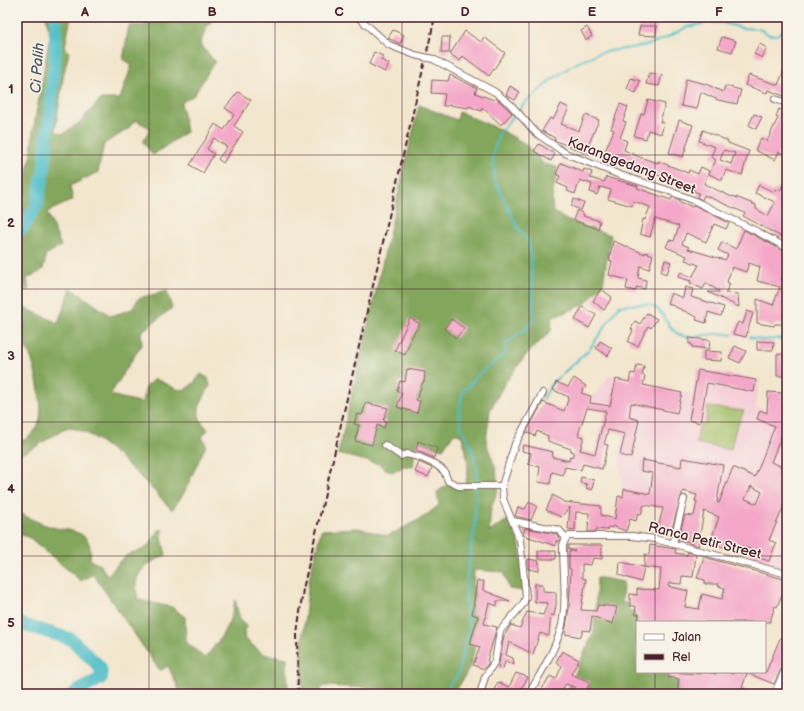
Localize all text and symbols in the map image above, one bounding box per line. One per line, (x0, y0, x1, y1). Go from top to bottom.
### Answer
text: A (80, 4, 89, 20)
text: B (207, 4, 217, 20)
text: C (334, 4, 344, 20)
text: D (460, 4, 470, 20)
text: E (588, 4, 597, 20)
text: F (715, 4, 723, 20)
water label: Ci Palih (26, 42, 49, 94)
text: 1 (8, 81, 14, 97)
street label: Karanggedang Street (565, 133, 699, 198)
text: 2 (7, 215, 15, 231)
text: 3 (7, 348, 15, 364)
text: 4 (7, 481, 15, 497)
street label: Ranca Petir Street (647, 518, 764, 563)
text: 5 (7, 615, 15, 631)
legend (636, 621, 766, 673)
text: Jalan (672, 630, 701, 645)
text: Rel (672, 650, 690, 665)

